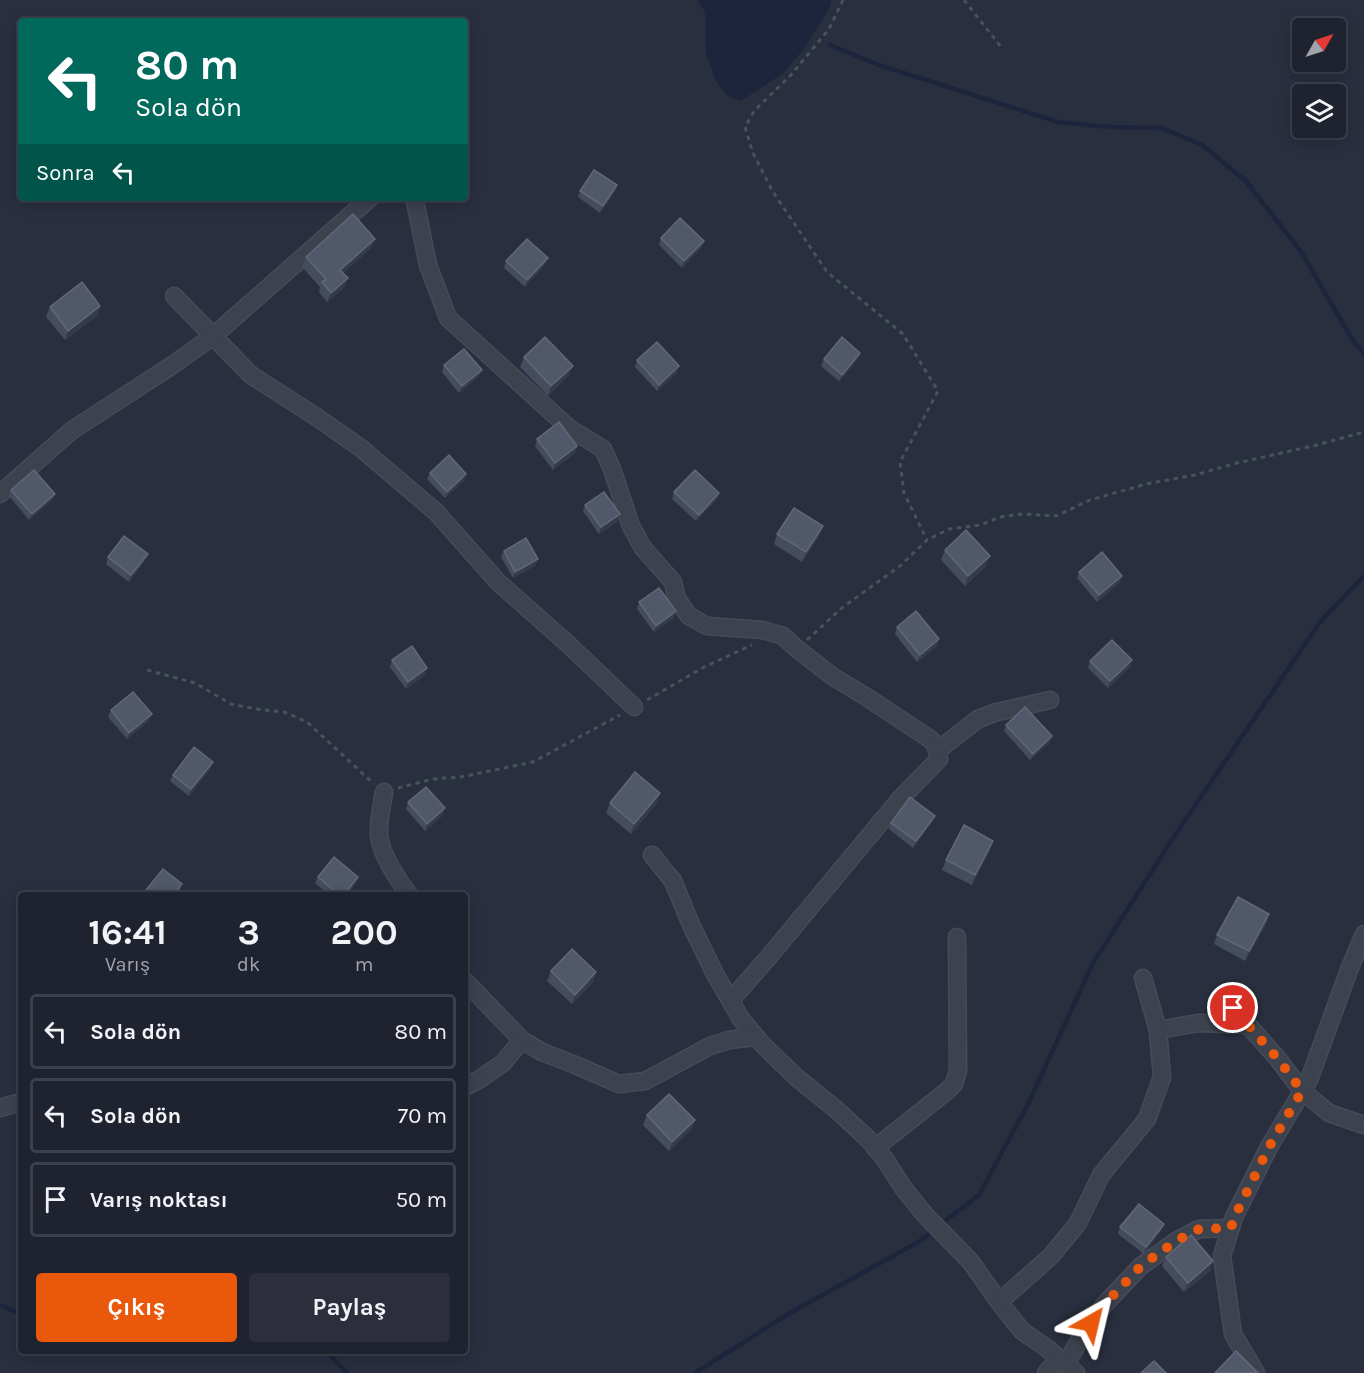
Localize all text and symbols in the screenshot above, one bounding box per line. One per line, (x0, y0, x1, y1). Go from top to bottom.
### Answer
north arrow (1292, 18, 1346, 72)
map controls (1292, 18, 1346, 138)
text: 80 m (135, 40, 239, 90)
icon: left (36, 42, 114, 120)
button: layers (1292, 84, 1346, 138)
text: Sola dön (135, 91, 242, 123)
icon: left (107, 156, 140, 189)
text: Sonra (36, 160, 95, 186)
text: 16:41 (88, 911, 167, 953)
text: 3 (237, 911, 260, 953)
text: 200 (330, 911, 398, 953)
text: Varış (105, 953, 150, 976)
text: dk (237, 953, 260, 976)
text: m (355, 953, 373, 976)
pin (1207, 982, 1258, 1033)
icon: arrive (1216, 991, 1249, 1024)
icon: left (39, 1015, 72, 1048)
text: Sola dön (90, 1019, 181, 1045)
text: 80 m (395, 1019, 447, 1045)
icon: left (39, 1099, 72, 1132)
text: Sola dön (90, 1103, 181, 1129)
text: 70 m (398, 1103, 447, 1129)
icon: arrive (39, 1183, 72, 1216)
text: Varış noktası (90, 1187, 228, 1213)
text: 50 m (396, 1187, 447, 1213)
button: Çıkış (36, 1273, 237, 1342)
button: Paylaş (249, 1273, 450, 1342)
position arrow (1059, 1291, 1123, 1355)

